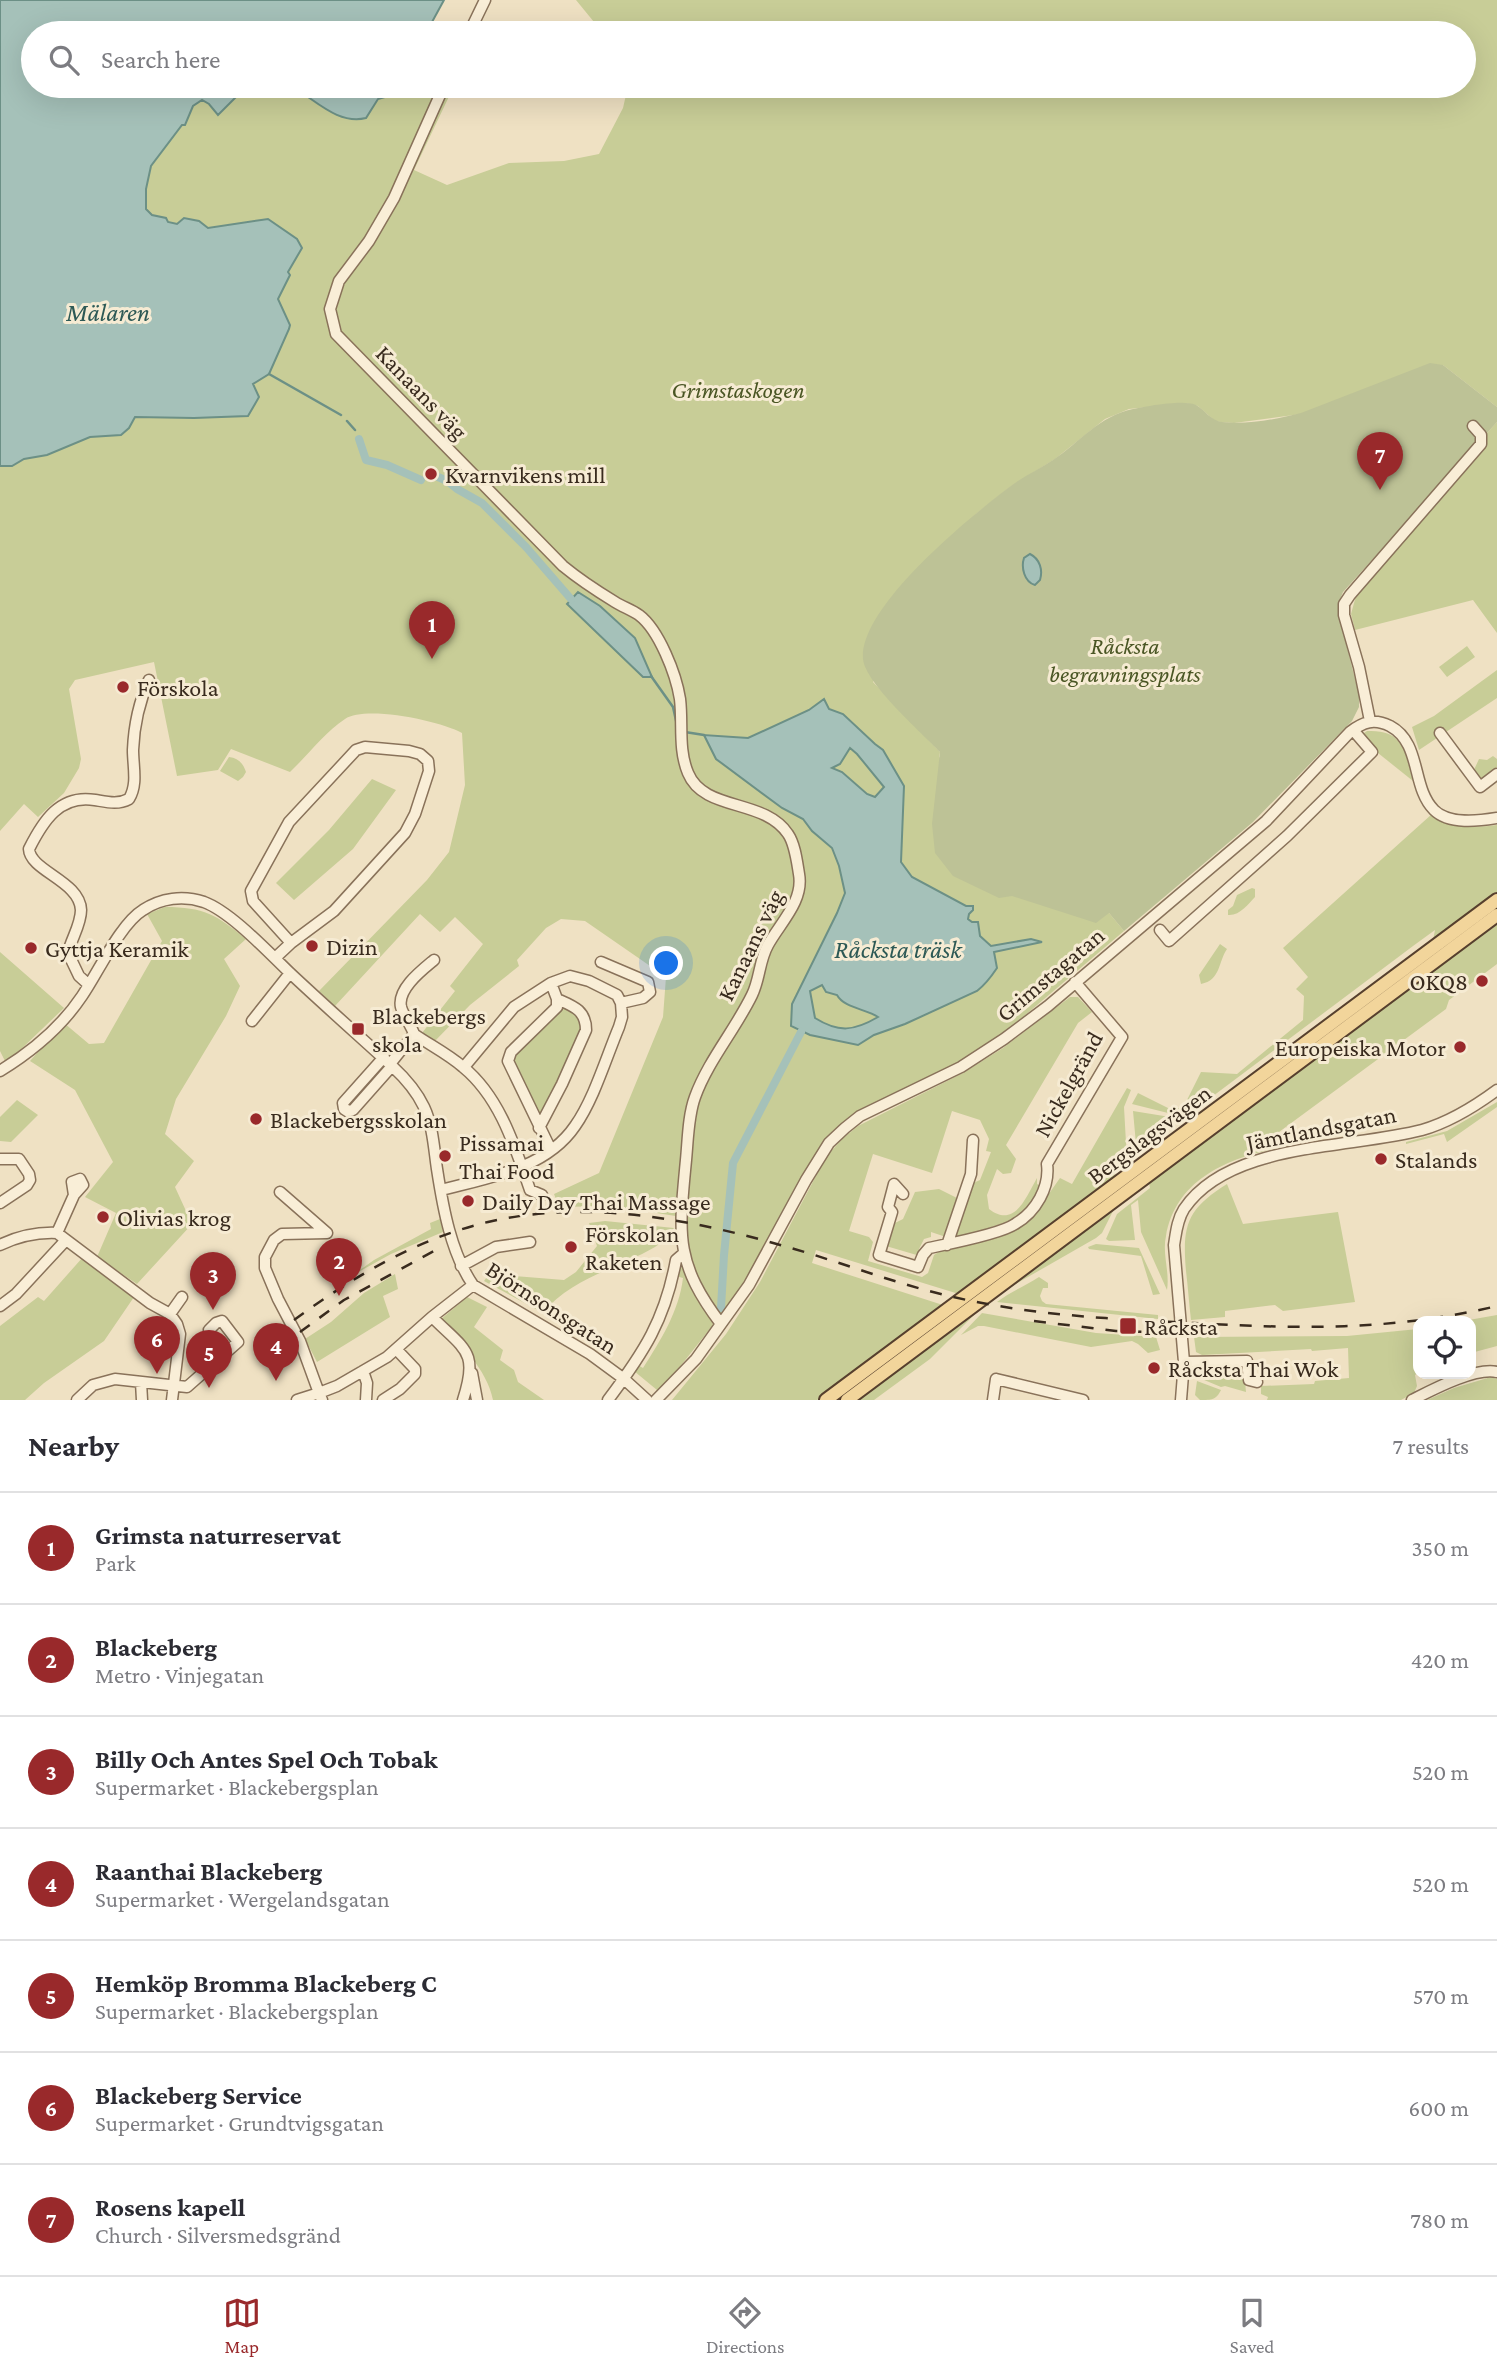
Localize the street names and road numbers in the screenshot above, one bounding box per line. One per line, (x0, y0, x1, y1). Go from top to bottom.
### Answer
street label: Kanaans väg (371, 339, 474, 445)
street label: Kanaans väg (712, 885, 789, 1005)
street label: Grimstagatan (991, 921, 1109, 1027)
street label: Nickelgränd (1028, 1026, 1108, 1141)
street label: Bergslagsvägen (1082, 1079, 1216, 1189)
street label: Jämtlandsgatan (1242, 1100, 1398, 1156)
street label: Björnsonsgatan (482, 1255, 623, 1359)

